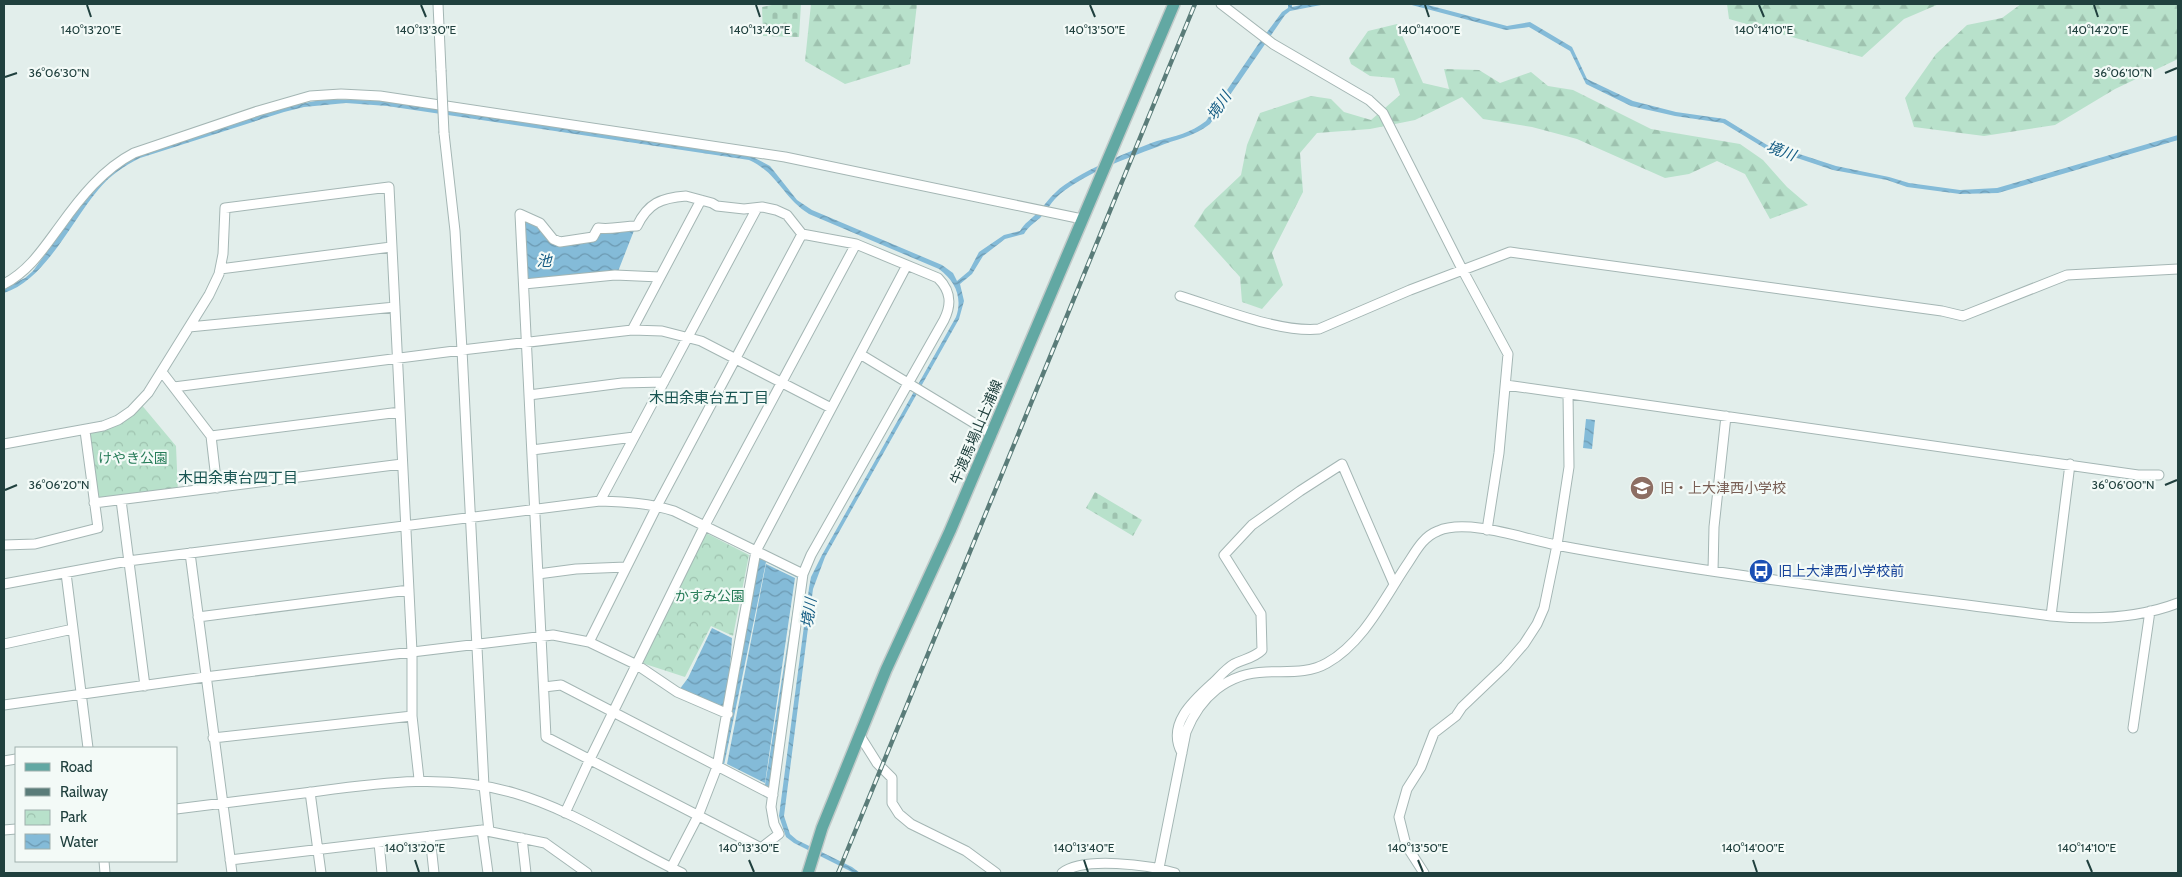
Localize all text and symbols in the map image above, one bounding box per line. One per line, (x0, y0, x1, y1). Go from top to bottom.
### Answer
text: 140°13'20"E (61, 22, 122, 37)
text: 140°13'30"E (396, 22, 457, 37)
text: 140°13'40"E (730, 22, 791, 37)
text: 140°13'50"E (1065, 22, 1126, 37)
text: 140°14'00"E (1398, 22, 1461, 37)
text: 140°14'10"E (1735, 22, 1793, 37)
text: 140°14'20"E (2068, 22, 2129, 37)
text: 36°06'30"N (28, 65, 90, 80)
text: 36°06'10"N (2094, 65, 2152, 80)
water label: 境川 (1203, 87, 1236, 123)
water label: 境川 (1764, 137, 1800, 165)
water label: 池 (536, 252, 553, 270)
street label: 牛渡馬場山土浦線 (946, 377, 1006, 487)
district label: 木田余東台五丁目 (649, 389, 769, 407)
park label: けやき公園 (98, 449, 168, 467)
district label: 木田余東台四丁目 (178, 469, 298, 487)
school or university icon: 旧・上大津西小学校 (1629, 475, 1655, 501)
text: 36°06'20"N (29, 477, 89, 492)
text: 36°06'00"N (2092, 477, 2155, 492)
place label: 旧・上大津西小学校 (1660, 479, 1786, 497)
bus stop icon: 旧上大津西小学校前 (1748, 558, 1774, 584)
place label: 旧上大津西小学校前 (1778, 562, 1904, 580)
park label: かすみ公園 (675, 587, 745, 605)
water label: 境川 (798, 595, 820, 629)
legend (15, 747, 178, 862)
text: Road (60, 758, 93, 776)
text: Railway (60, 783, 109, 801)
text: Park (60, 808, 87, 826)
text: Water (60, 833, 98, 851)
text: 140°13'20"E (385, 840, 446, 855)
text: 140°13'30"E (719, 840, 780, 855)
text: 140°13'40"E (1054, 840, 1115, 855)
text: 140°13'50"E (1388, 840, 1449, 855)
text: 140°14'00"E (1722, 840, 1785, 855)
text: 140°14'10"E (2058, 840, 2116, 855)

